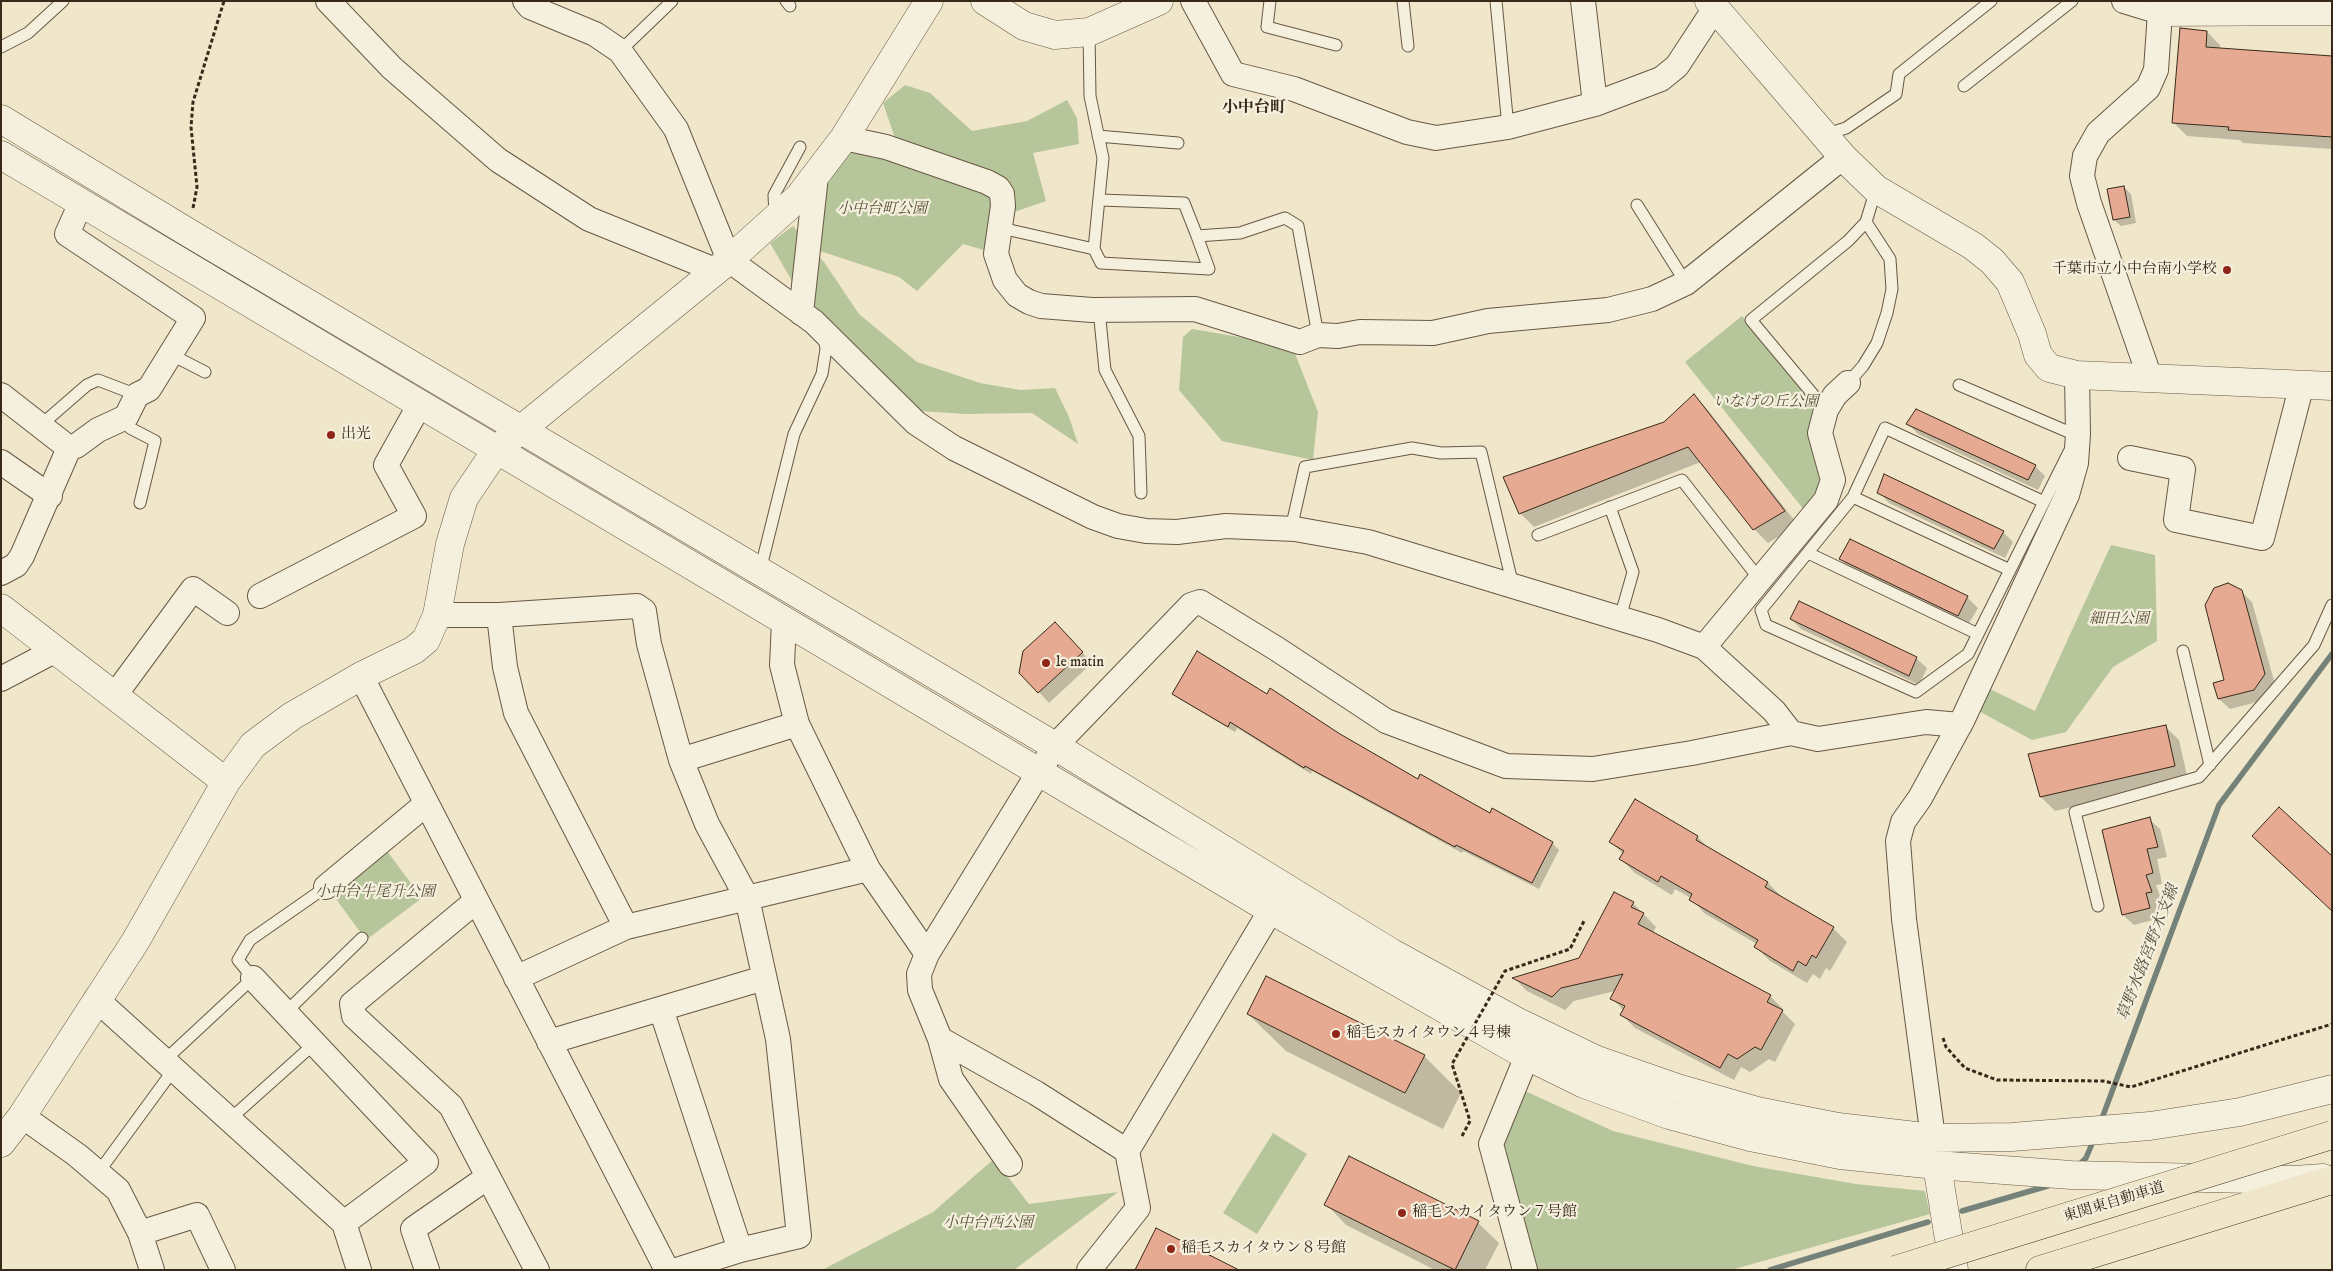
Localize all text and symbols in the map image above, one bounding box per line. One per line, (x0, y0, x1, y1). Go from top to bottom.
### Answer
district label: 小中台町 (1222, 99, 1286, 119)
park label: 小中台町公園 (837, 201, 927, 219)
place label: 千葉市立小中台南小学校 (2052, 261, 2217, 279)
marker: 千葉市立小中台南小学校 (2221, 264, 2233, 276)
park label: いなげの丘公園 (1714, 394, 1818, 412)
place label: 出光 (341, 426, 371, 444)
marker: 出光 (325, 429, 337, 441)
park label: 細田公園 (2089, 611, 2149, 629)
place label: le matin (1056, 654, 1104, 672)
marker: le matin (1040, 657, 1052, 669)
water label: 草野水路宮野木支線 (2114, 882, 2184, 1024)
park label: 小中台牛尾升公園 (315, 884, 435, 902)
place label: 稲毛スカイタウン４号棟 (1346, 1025, 1511, 1043)
marker: 稲毛スカイタウン４号棟 (1330, 1028, 1342, 1040)
street label: 東関東自動車道 (2061, 1179, 2167, 1227)
place label: 稲毛スカイタウン７号館 (1412, 1204, 1577, 1222)
marker: 稲毛スカイタウン７号館 (1396, 1207, 1408, 1219)
park label: 小中台西公園 (943, 1215, 1033, 1233)
place label: 稲毛スカイタウン８号館 (1181, 1240, 1346, 1258)
marker: 稲毛スカイタウン８号館 (1165, 1243, 1177, 1255)

